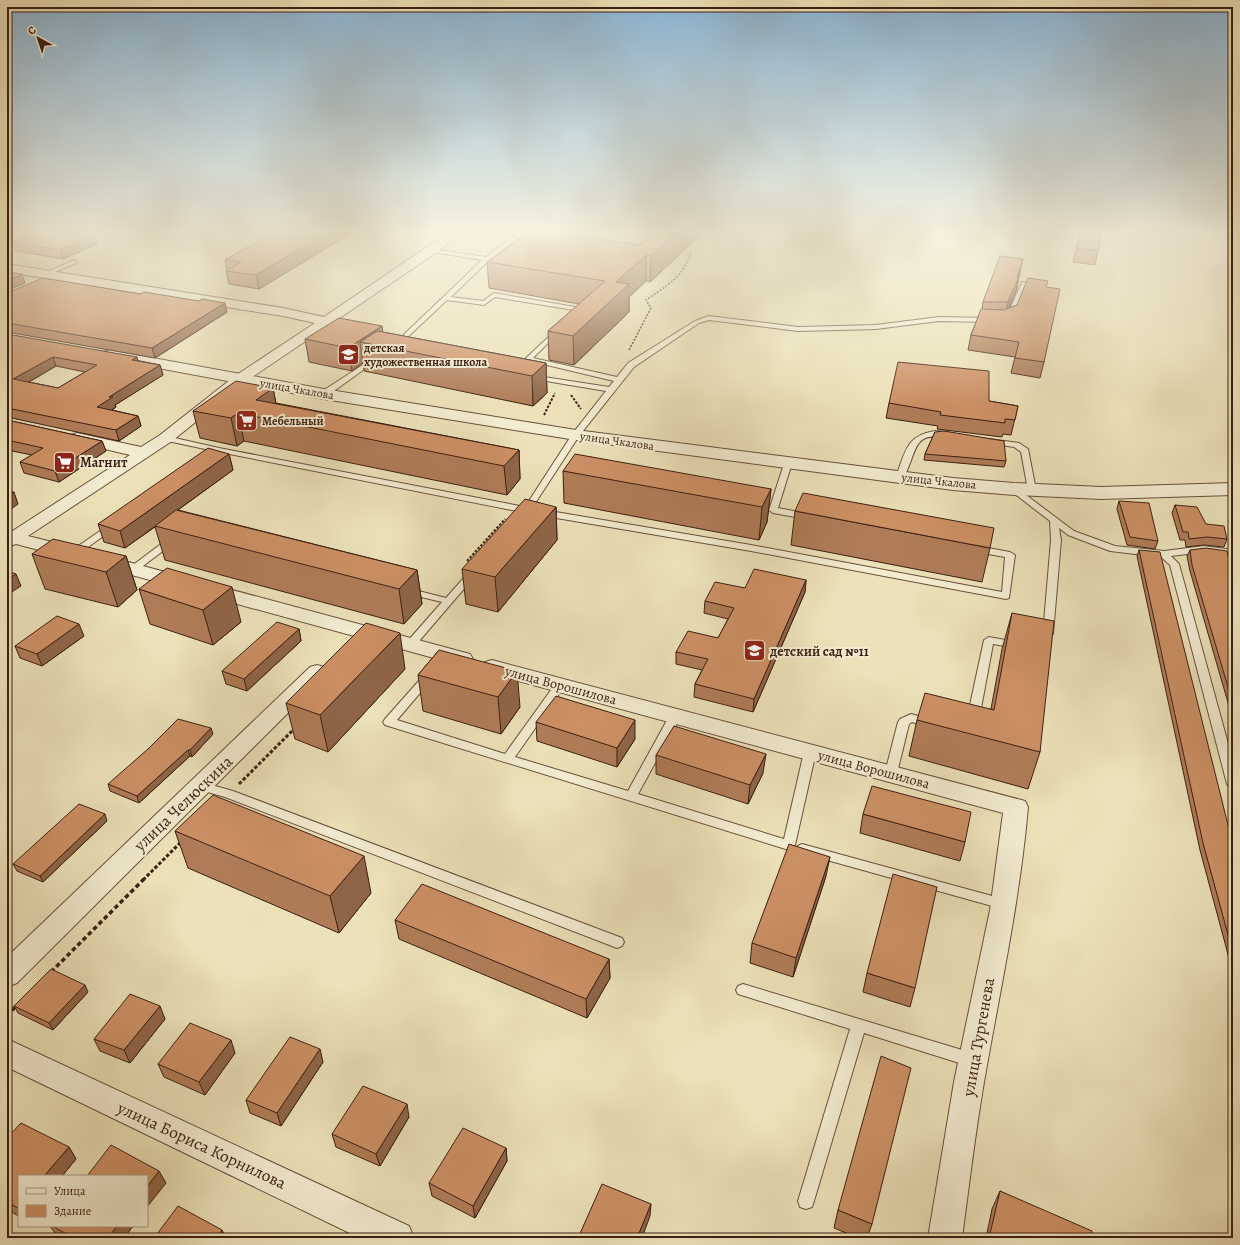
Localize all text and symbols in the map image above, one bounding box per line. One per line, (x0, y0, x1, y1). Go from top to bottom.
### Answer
north arrow (18, 18, 58, 58)
text: С (24, 23, 39, 39)
place label: детская художественная школа (363, 340, 487, 370)
school or university icon: детская художественная школа (335, 342, 361, 368)
street label: улица Чкалова (258, 374, 336, 403)
supermarket icon: Мебельный (234, 408, 260, 434)
place label: Мебельный (262, 413, 324, 429)
street label: улица Чкалова (578, 428, 656, 454)
supermarket icon: Магнит (52, 449, 78, 475)
place label: Магнит (80, 453, 128, 472)
street label: улица Чкалова (900, 469, 978, 493)
school or university icon: детский сад №11 (741, 638, 767, 664)
place label: детский сад №11 (769, 642, 869, 661)
street label: улица Ворошилова (502, 661, 619, 710)
street label: улица Ворошилова (815, 745, 932, 794)
street label: улица Челюскина (128, 750, 238, 857)
street label: улица Тургенева (957, 976, 1000, 1099)
street label: улица Бориса Корнилова (113, 1096, 290, 1195)
legend (18, 1175, 148, 1227)
text: Улица (54, 1183, 86, 1199)
text: Здание (54, 1203, 91, 1219)

